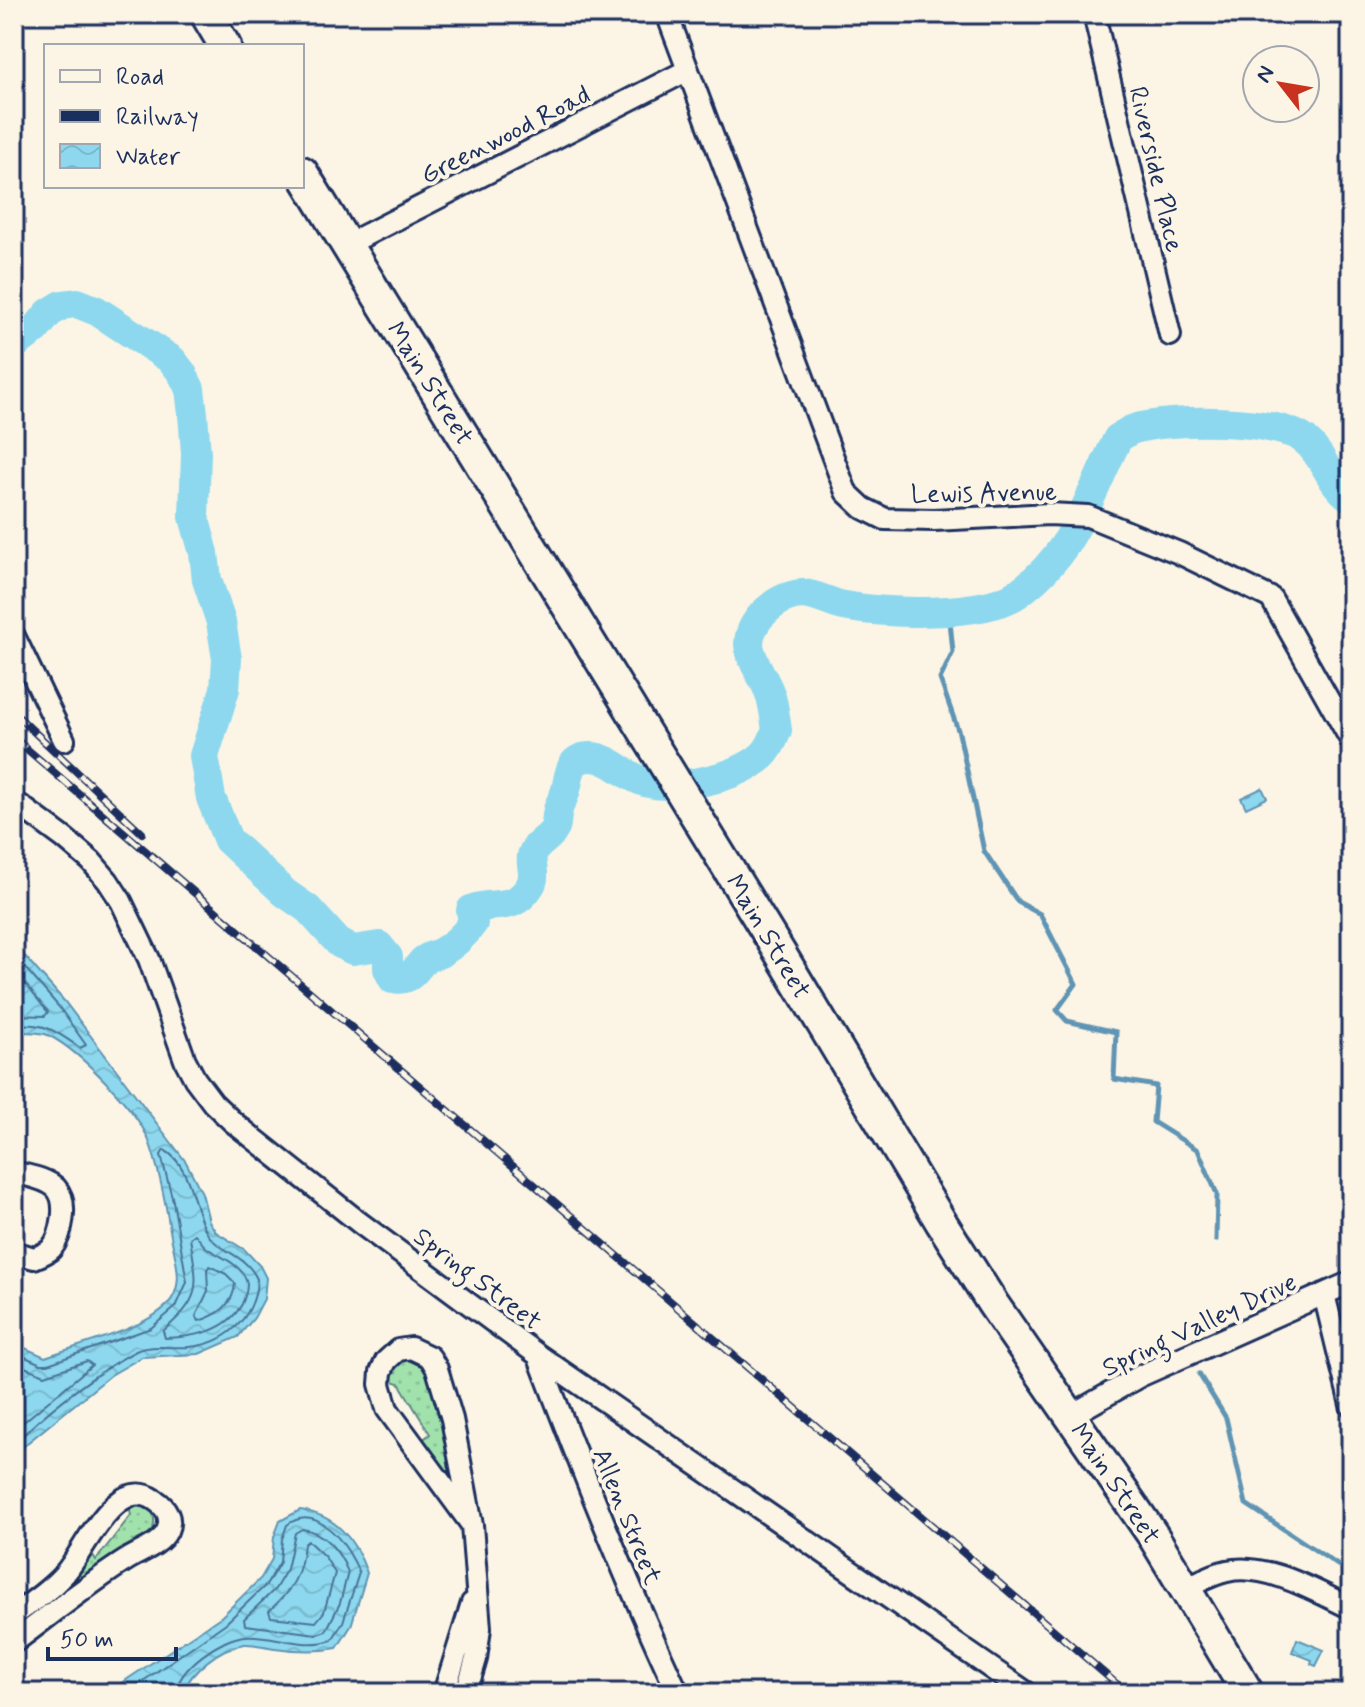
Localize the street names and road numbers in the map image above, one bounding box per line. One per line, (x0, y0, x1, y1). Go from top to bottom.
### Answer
street label: Greenwood Road (415, 78, 596, 193)
street label: Riverside Place (1119, 83, 1191, 256)
street label: Main Street (378, 316, 481, 452)
street label: Lewis Avenue (911, 476, 1057, 512)
street label: Main Street (717, 868, 818, 1006)
street label: Spring Street (404, 1220, 548, 1341)
street label: Spring Valley Drive (1097, 1266, 1304, 1388)
street label: Main Street (1061, 1417, 1167, 1552)
street label: Allen Street (583, 1444, 669, 1590)

